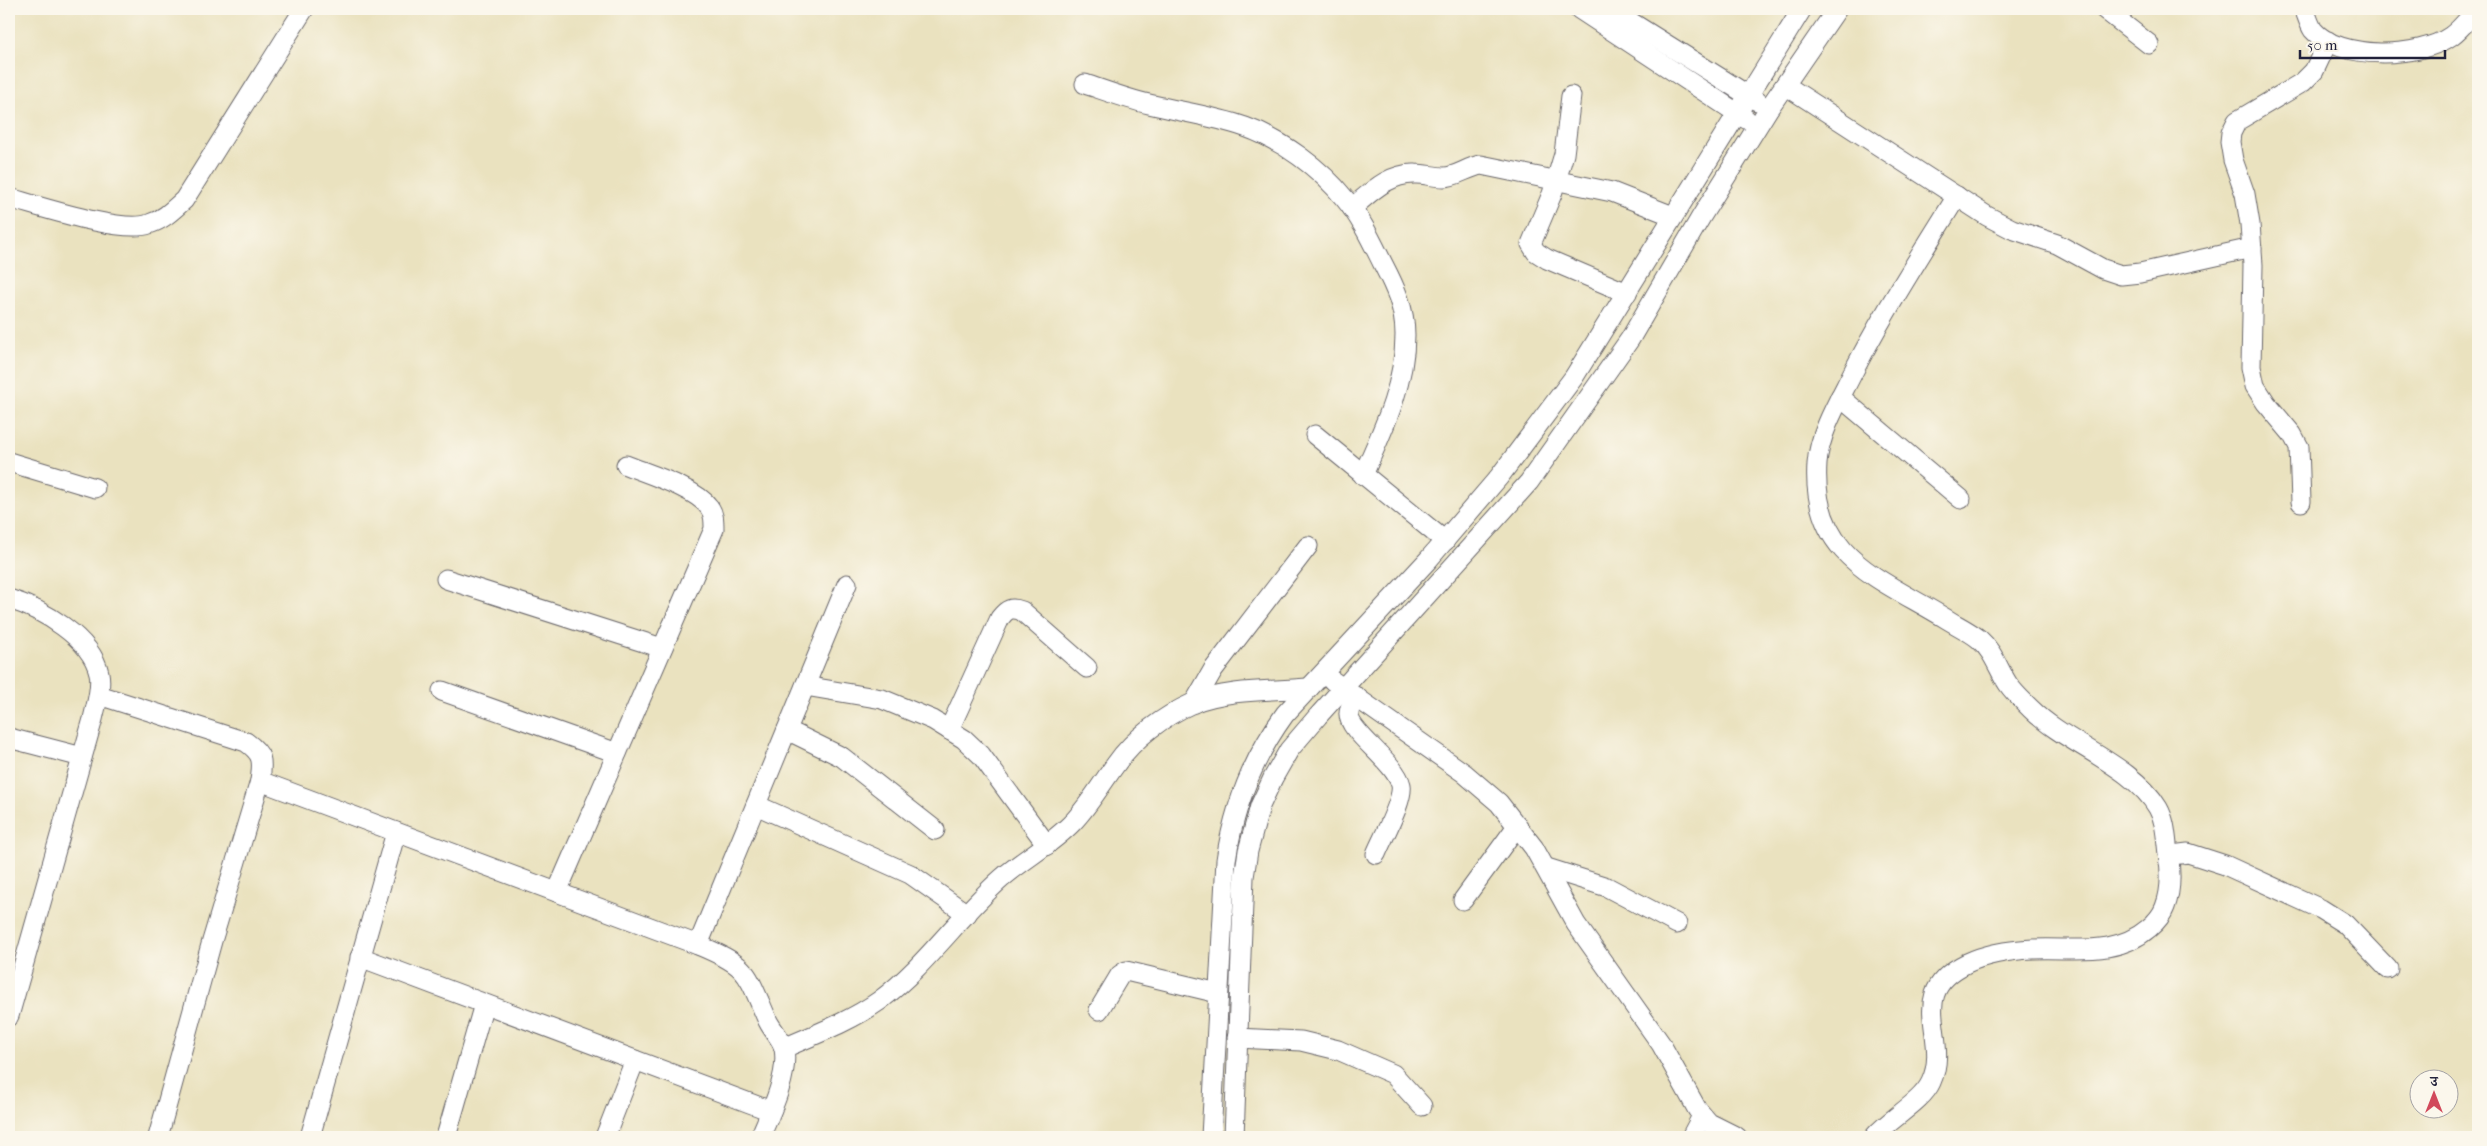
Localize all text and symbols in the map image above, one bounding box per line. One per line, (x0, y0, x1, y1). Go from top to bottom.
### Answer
scale bar (2300, 28, 2444, 60)
text: 50 m (2307, 36, 2338, 54)
north arrow (2410, 1068, 2460, 1118)
text: उ (2429, 1073, 2438, 1090)

